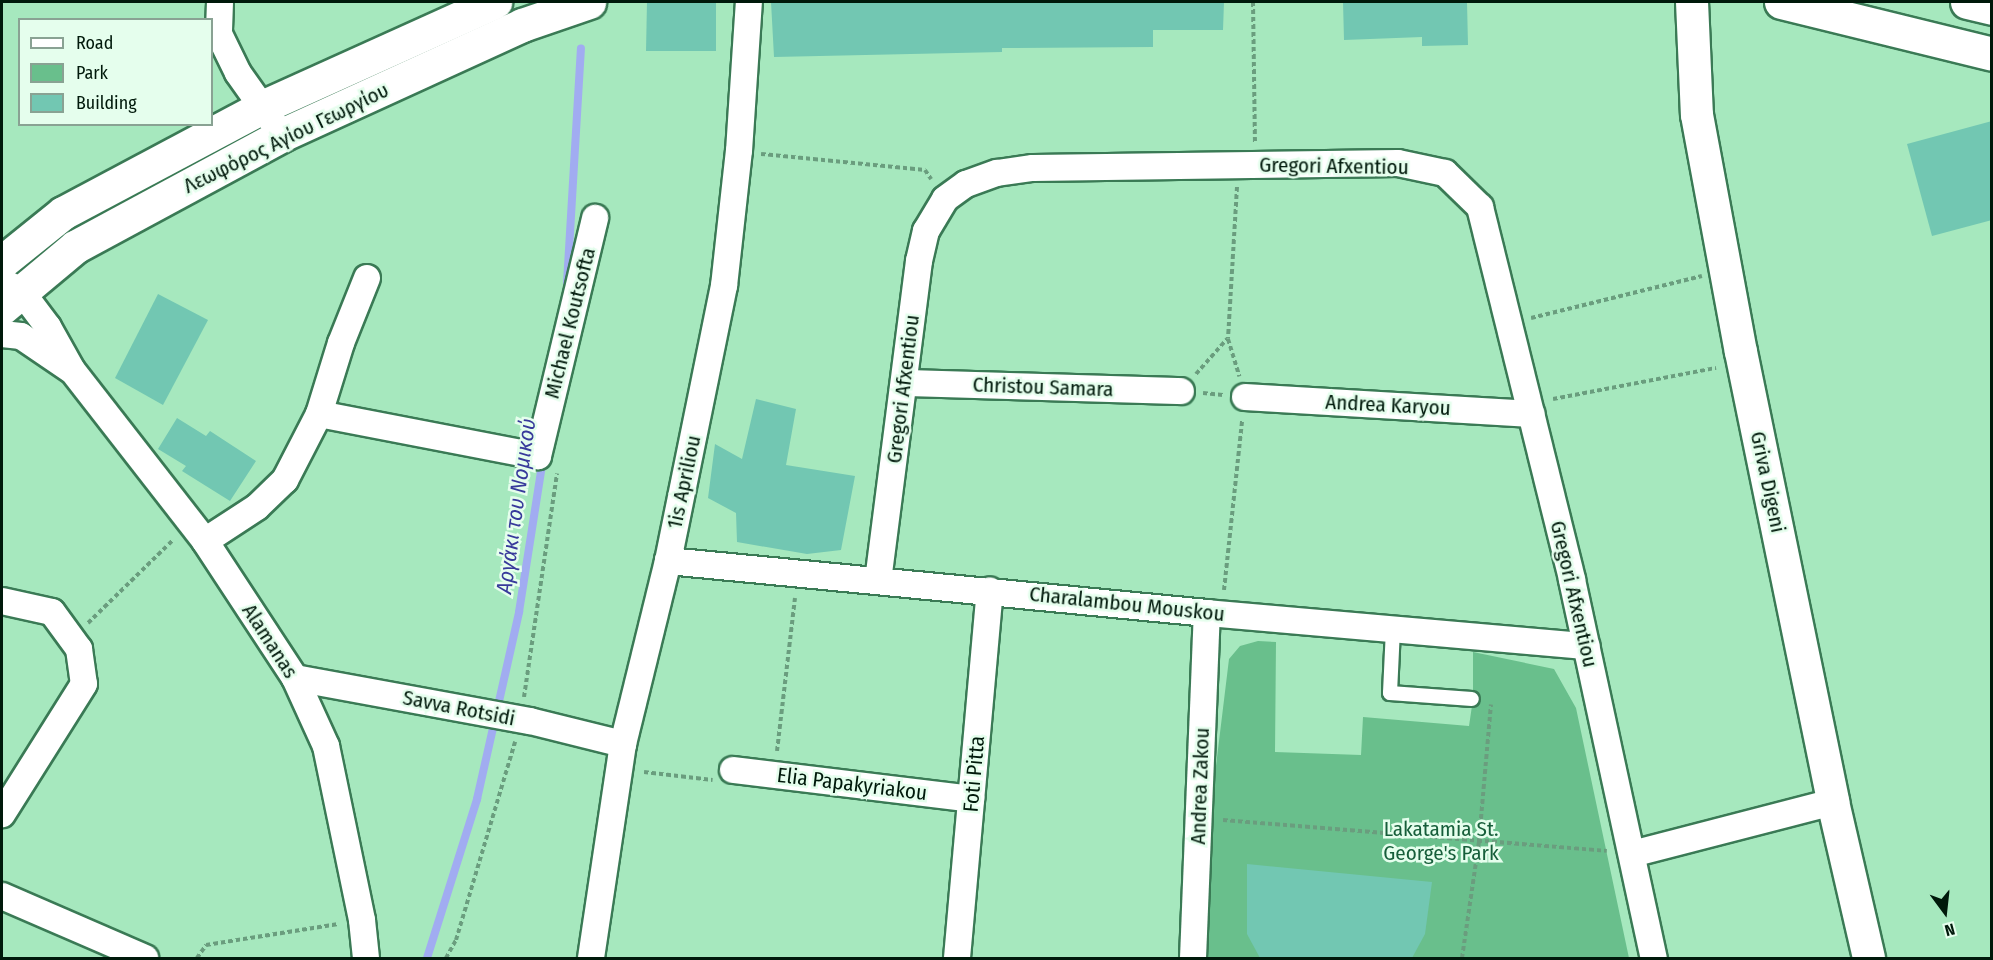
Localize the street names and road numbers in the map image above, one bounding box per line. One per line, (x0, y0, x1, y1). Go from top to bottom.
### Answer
street label: Λεωφόρος Αγίου Γεωργίου (179, 77, 393, 199)
street label: Gregori Afxentiou (1259, 152, 1409, 180)
street label: Michael Koutsofta (539, 245, 601, 401)
street label: Gregori Afxentiou (881, 313, 925, 465)
street label: Christou Samara (972, 372, 1114, 402)
street label: Andrea Karyou (1325, 389, 1451, 421)
street label: Griva Digeni (1745, 429, 1791, 535)
street label: 1is Apriliou (662, 433, 706, 531)
street label: Gregori Afxentiou (1545, 518, 1603, 670)
street label: Charalambou Mouskou (1028, 581, 1226, 627)
street label: Alamanas (237, 599, 303, 683)
street label: Savva Rotsidi (401, 685, 517, 731)
street label: Andrea Zakou (1185, 727, 1215, 845)
street label: Foti Pitta (958, 735, 990, 813)
street label: Elia Papakyriakou (776, 762, 928, 806)

